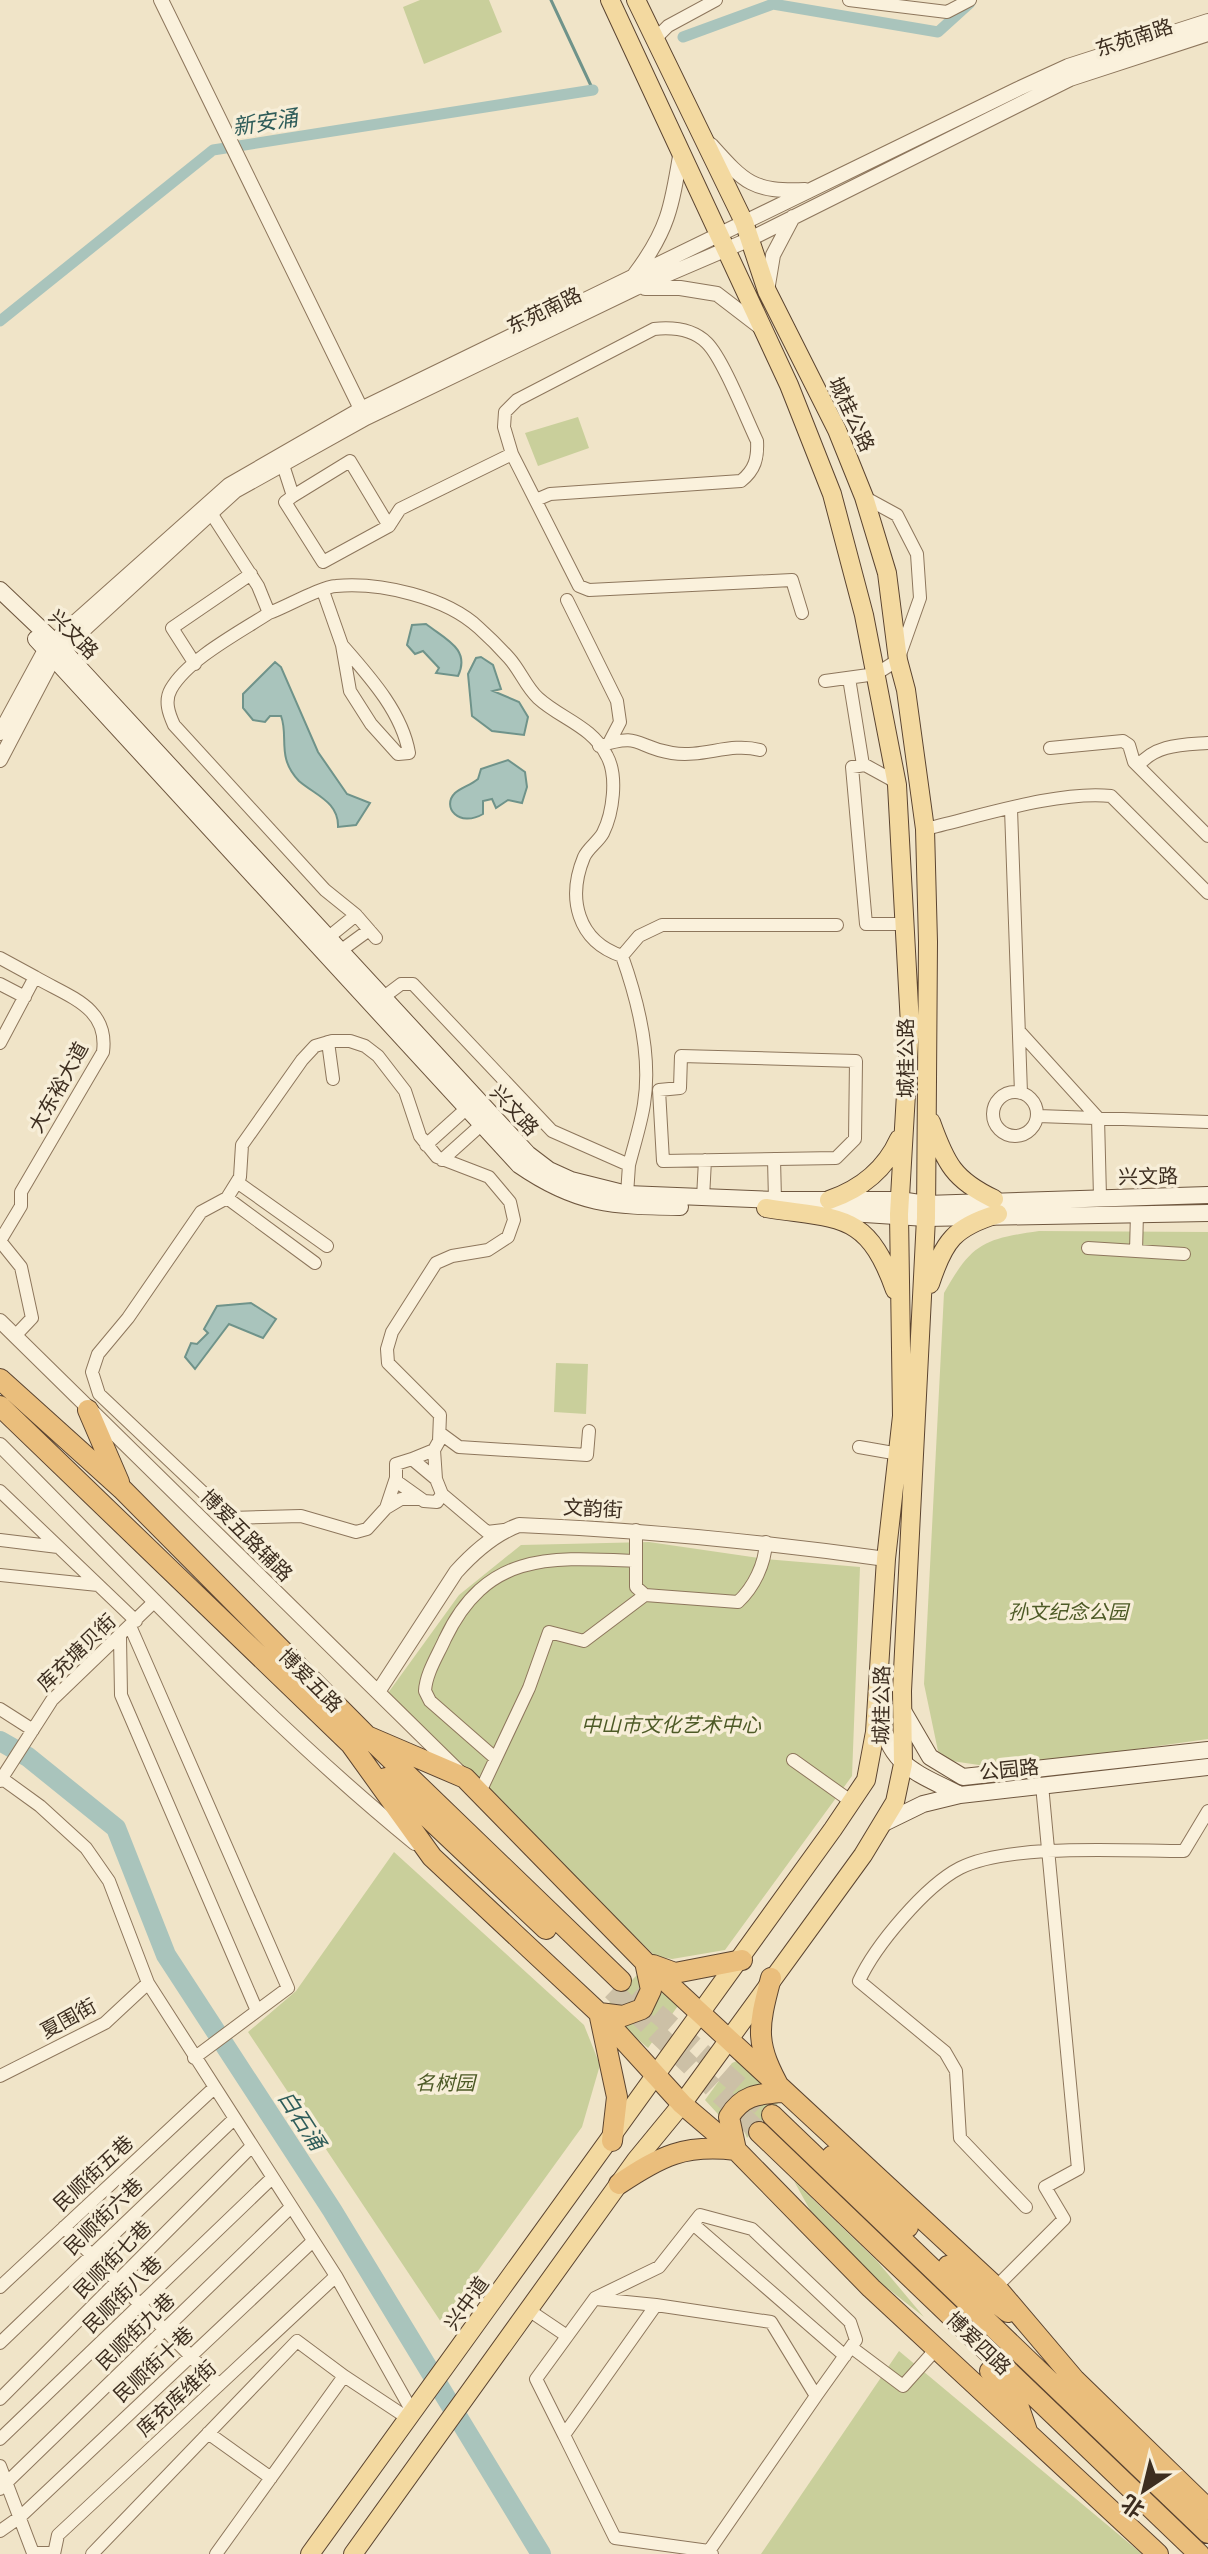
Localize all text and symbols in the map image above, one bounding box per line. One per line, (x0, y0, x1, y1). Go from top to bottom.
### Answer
street label: 东苑南路 (1092, 13, 1176, 61)
water label: 新安涌 (230, 103, 303, 141)
street label: 东苑南路 (503, 281, 585, 339)
street label: 城桂公路 (824, 372, 880, 456)
street label: 兴文路 (44, 604, 104, 664)
street label: 城桂公路 (893, 1018, 918, 1098)
street label: 大东裕大道 (23, 1037, 93, 1137)
street label: 兴文路 (485, 1080, 545, 1140)
street label: 兴文路 (1118, 1163, 1178, 1189)
street label: 博爱五路辅路 (196, 1484, 298, 1586)
street label: 文韵街 (562, 1494, 624, 1522)
park label: 孙文纪念公园 (1008, 1599, 1131, 1624)
street label: 库充塘贝街 (31, 1608, 121, 1696)
street label: 博爱五路 (274, 1643, 348, 1717)
street label: 城桂公路 (868, 1665, 894, 1745)
park label: 中山市文化艺术中心 (581, 1712, 762, 1737)
street label: 公园路 (978, 1753, 1040, 1785)
street label: 夏围街 (36, 1993, 100, 2043)
park label: 名树园 (415, 2070, 478, 2095)
water label: 白石涌 (272, 2085, 333, 2158)
street label: 民顺街五巷 (48, 2130, 138, 2216)
street label: 民顺街六巷 (58, 2172, 148, 2260)
street label: 民顺街七巷 (68, 2215, 156, 2303)
street label: 民顺街八巷 (77, 2250, 167, 2338)
street label: 兴中道 (438, 2271, 494, 2335)
street label: 民顺街九巷 (90, 2287, 180, 2375)
street label: 博爱四路 (942, 2306, 1016, 2380)
street label: 民顺街十巷 (108, 2321, 198, 2407)
street label: 库充库维街 (131, 2355, 221, 2441)
north arrow (1104, 2450, 1184, 2530)
text: 北 (1115, 2489, 1150, 2524)

